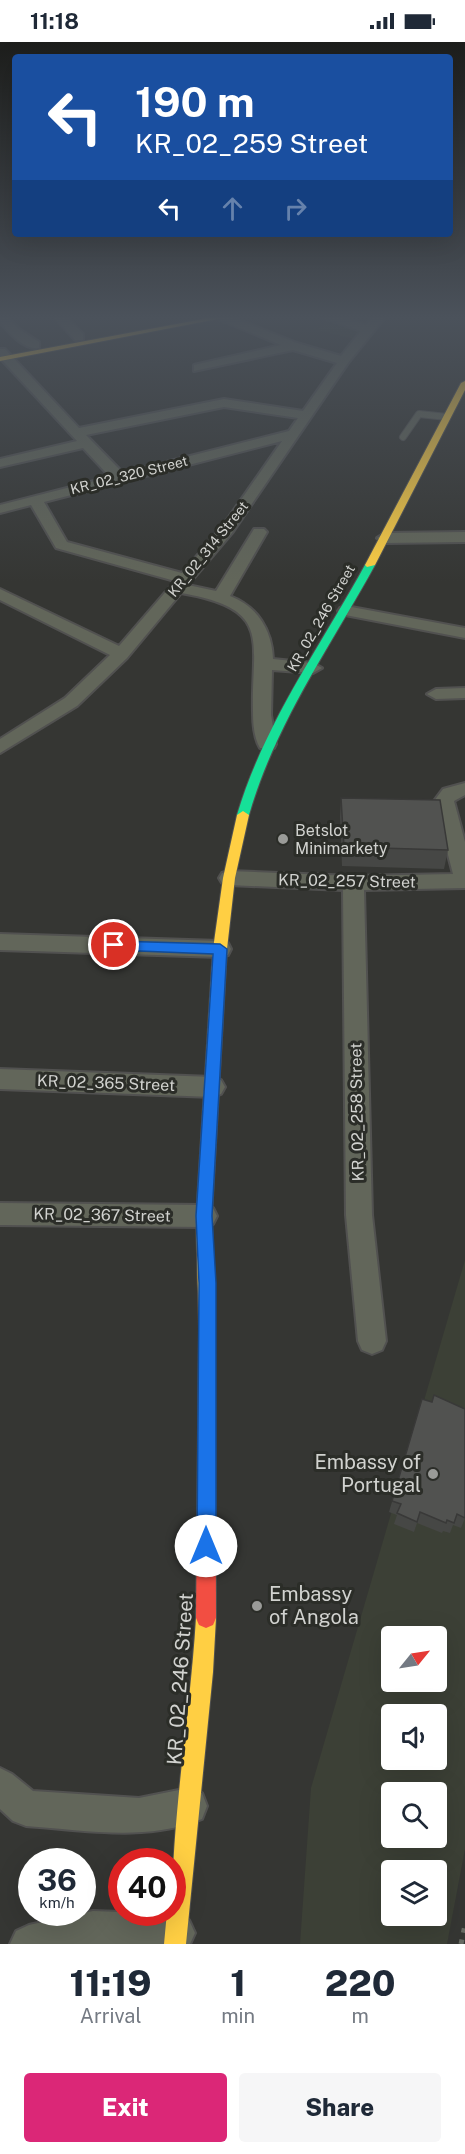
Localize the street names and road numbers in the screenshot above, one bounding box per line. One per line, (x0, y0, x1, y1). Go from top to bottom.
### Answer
street label: KR_02_320 Street (69, 453, 189, 497)
street label: KR_02_314 Street (165, 498, 251, 600)
street label: KR_02_246 Street (284, 562, 358, 674)
street label: KR_02_257 Street (278, 870, 416, 892)
street label: KR_02_258 Street (346, 1043, 368, 1181)
street label: KR_02_365 Street (37, 1071, 175, 1095)
street label: KR_02_367 Street (33, 1204, 171, 1226)
street label: KR_02_246 Street (162, 1592, 198, 1766)

